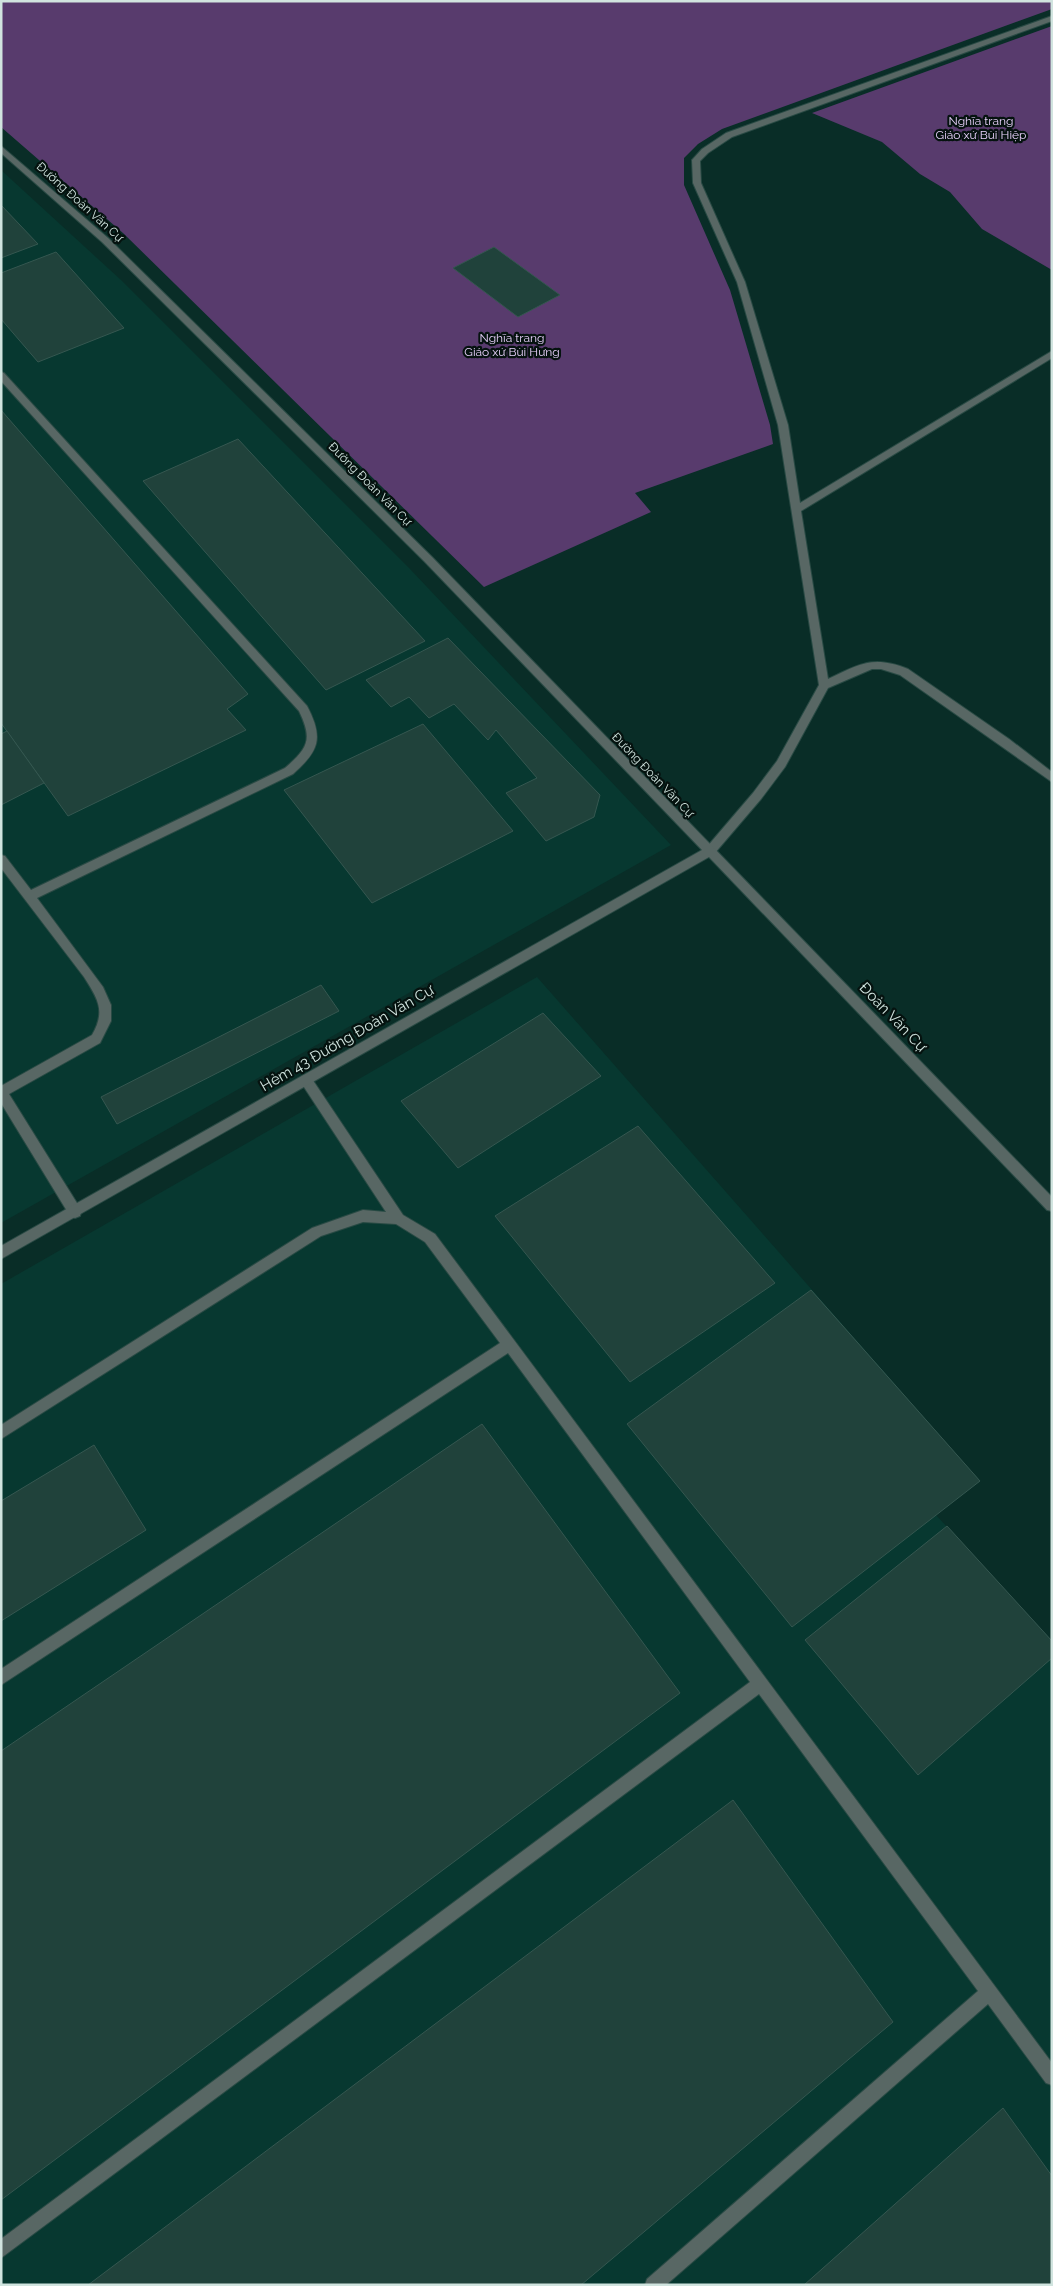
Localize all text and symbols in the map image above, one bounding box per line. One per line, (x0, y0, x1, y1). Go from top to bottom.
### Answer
park label: Nghĩa trang Giáo xứ Bùi Hiệp (936, 114, 1026, 142)
street label: Đường Đoàn Văn Cự (34, 159, 127, 245)
park label: Nghĩa trang Giáo xứ Bùi Hưng (464, 331, 560, 359)
street label: Đường Đoàn Văn Cự (326, 440, 415, 529)
street label: Đường Đoàn Văn Cự (609, 730, 697, 821)
street label: Đoàn Văn Cự (855, 979, 931, 1056)
street label: Hẻm 43 Đường Đoàn Văn Cự (257, 980, 438, 1095)

